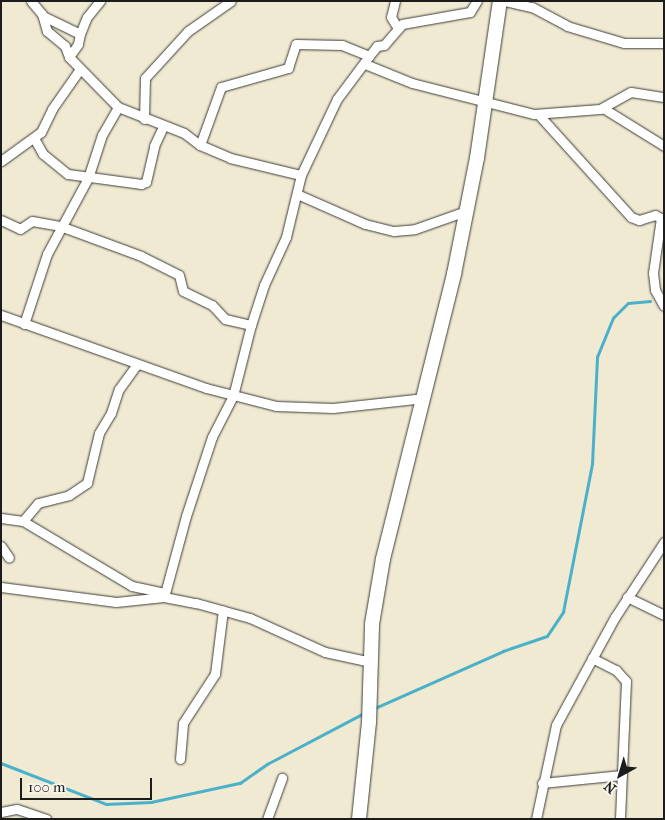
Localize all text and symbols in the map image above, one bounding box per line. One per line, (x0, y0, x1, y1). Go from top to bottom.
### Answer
north arrow (595, 750, 645, 800)
scale bar (22, 768, 155, 800)
text: N (601, 777, 620, 797)
text: 100 m (28, 778, 66, 796)

